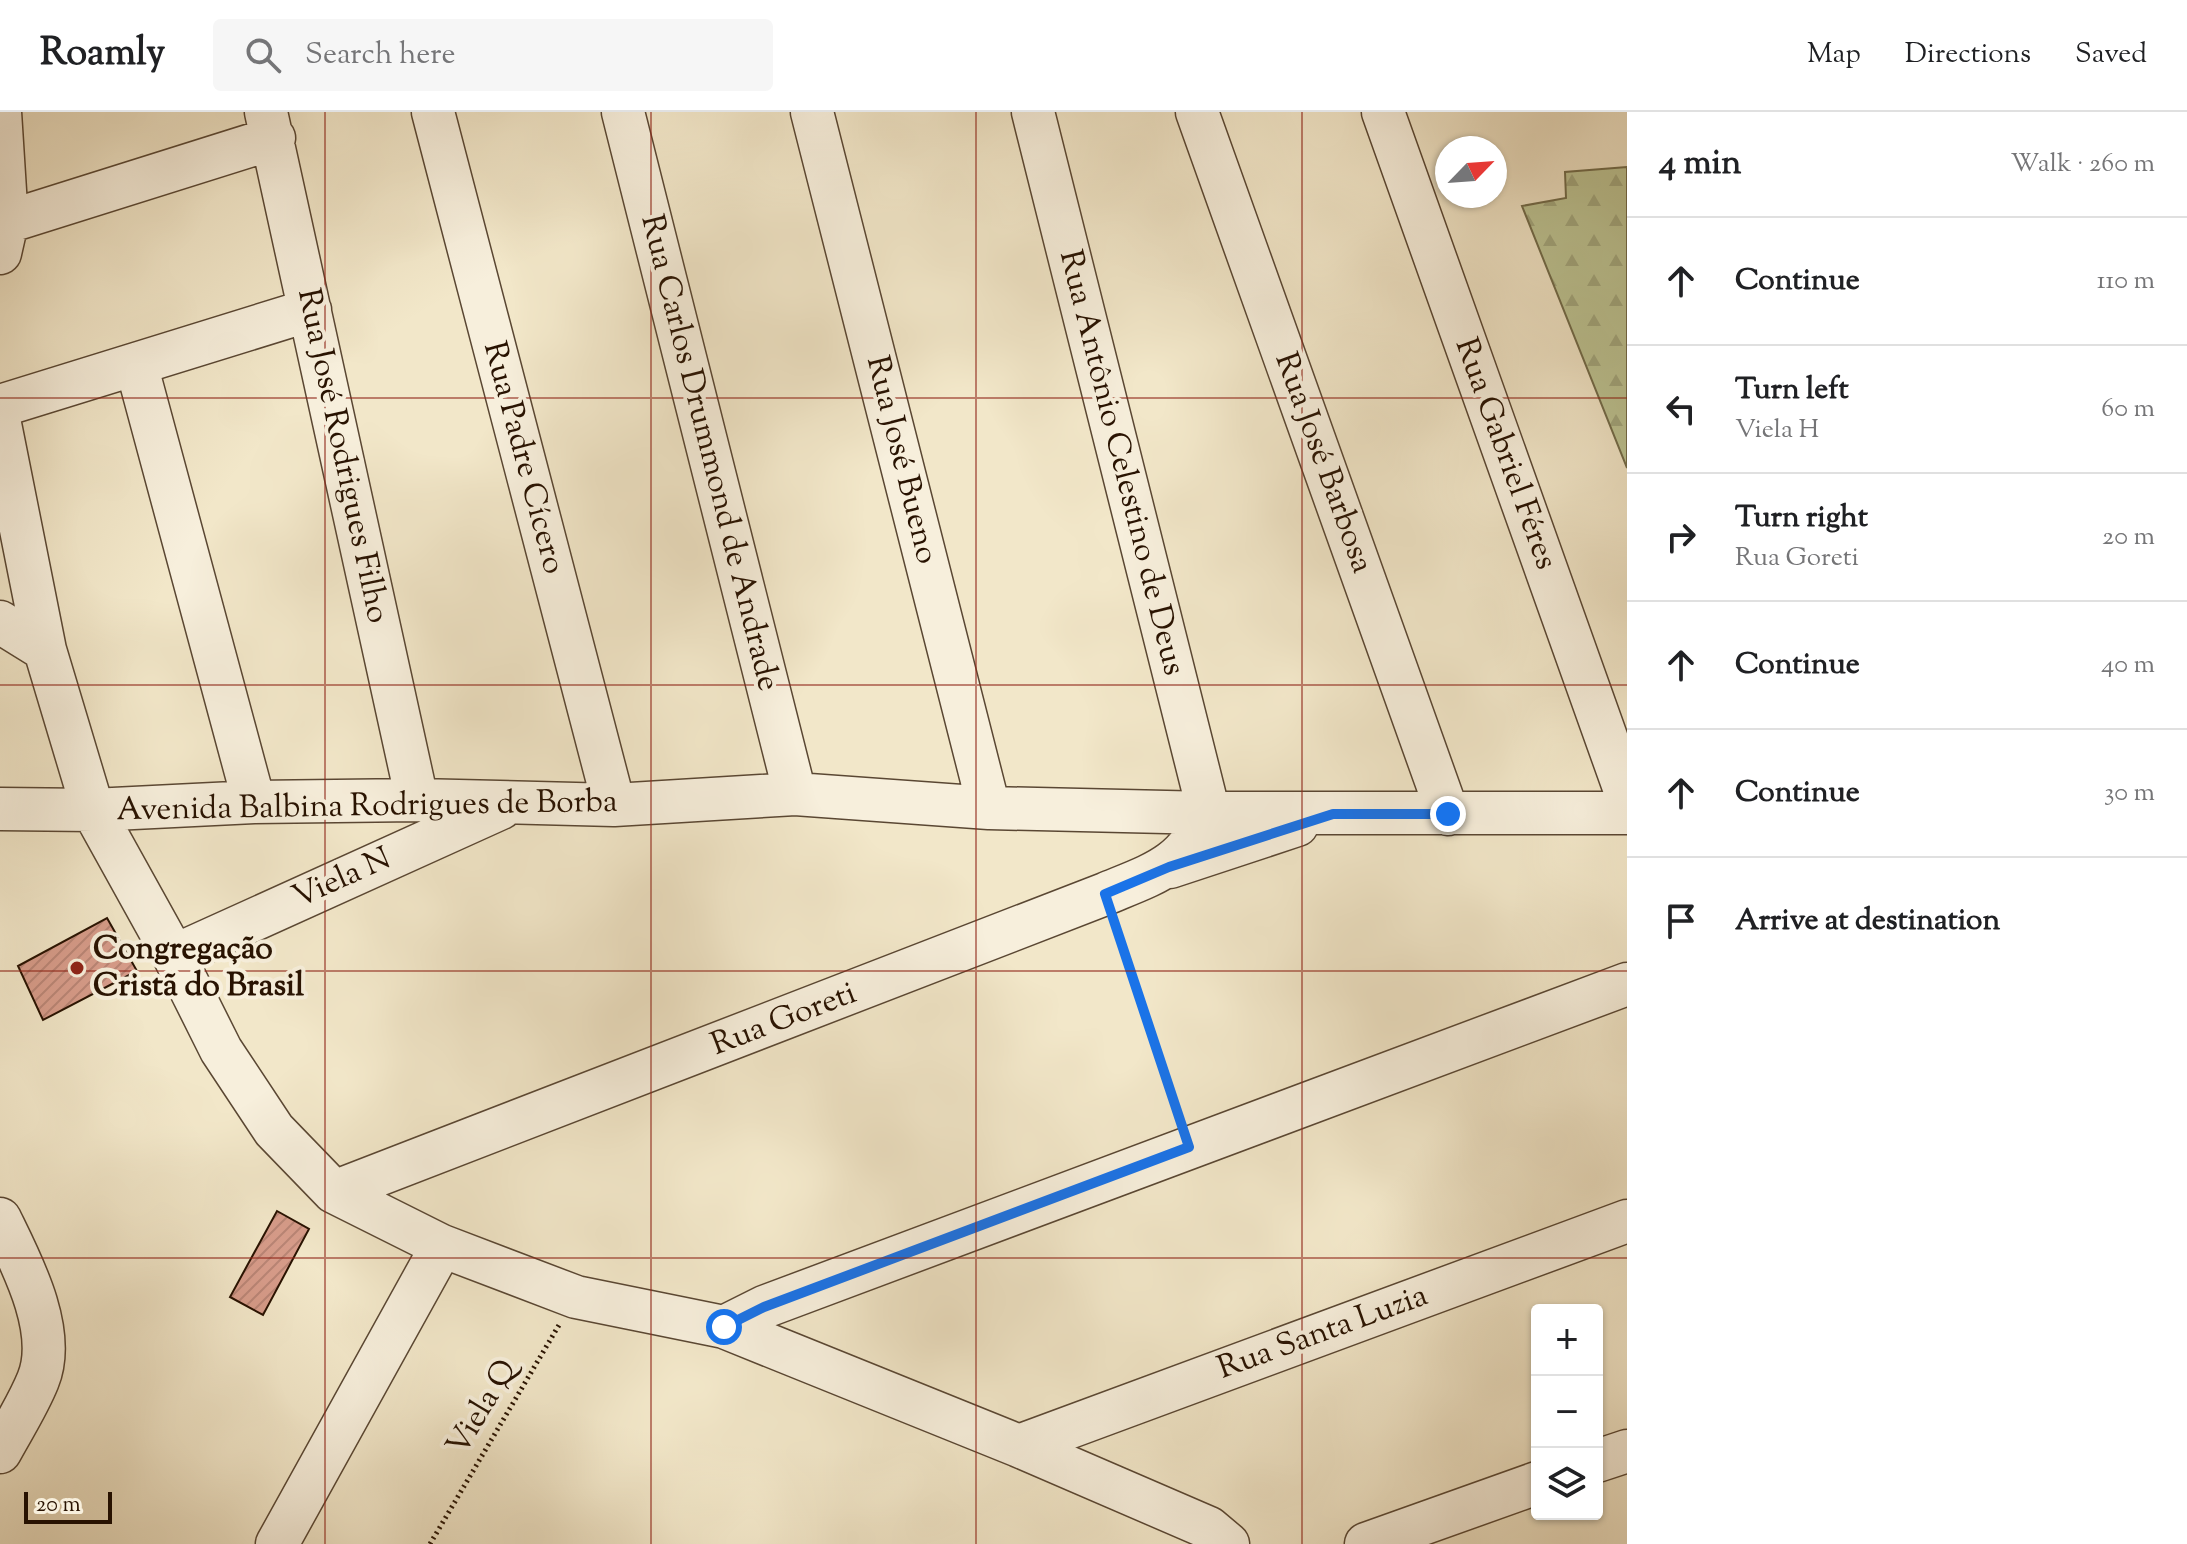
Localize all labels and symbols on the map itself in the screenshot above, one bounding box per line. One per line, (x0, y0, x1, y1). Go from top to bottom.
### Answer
north arrow (1435, 136, 1507, 208)
street label: Rua Carlos Drummond de Andrade (628, 210, 790, 696)
street label: Rua Antônio Celestino de Deus (1046, 246, 1196, 680)
street label: Rua José Rodrigues Filho (284, 284, 400, 628)
street label: Rua Gabriel Féres (1442, 332, 1568, 576)
street label: Rua Padre Cícero (470, 337, 576, 579)
street label: Rua José Barbosa (1262, 346, 1384, 580)
street label: Rua José Bueno (853, 351, 949, 569)
street label: Avenida Balbina Rodrigues de Borba (116, 780, 618, 834)
route end (1430, 796, 1466, 832)
street label: Viela N (285, 837, 399, 921)
place label: Congregação Cristã do Brasil (93, 927, 304, 1010)
marker: Congregação Cristã do Brasil (68, 959, 86, 977)
street label: Rua Goreti (705, 971, 863, 1069)
street label: Rua Santa Luzia (1211, 1274, 1435, 1392)
route start (706, 1309, 742, 1345)
street label: Viela Q (436, 1348, 532, 1465)
scale bar (24, 1488, 112, 1524)

